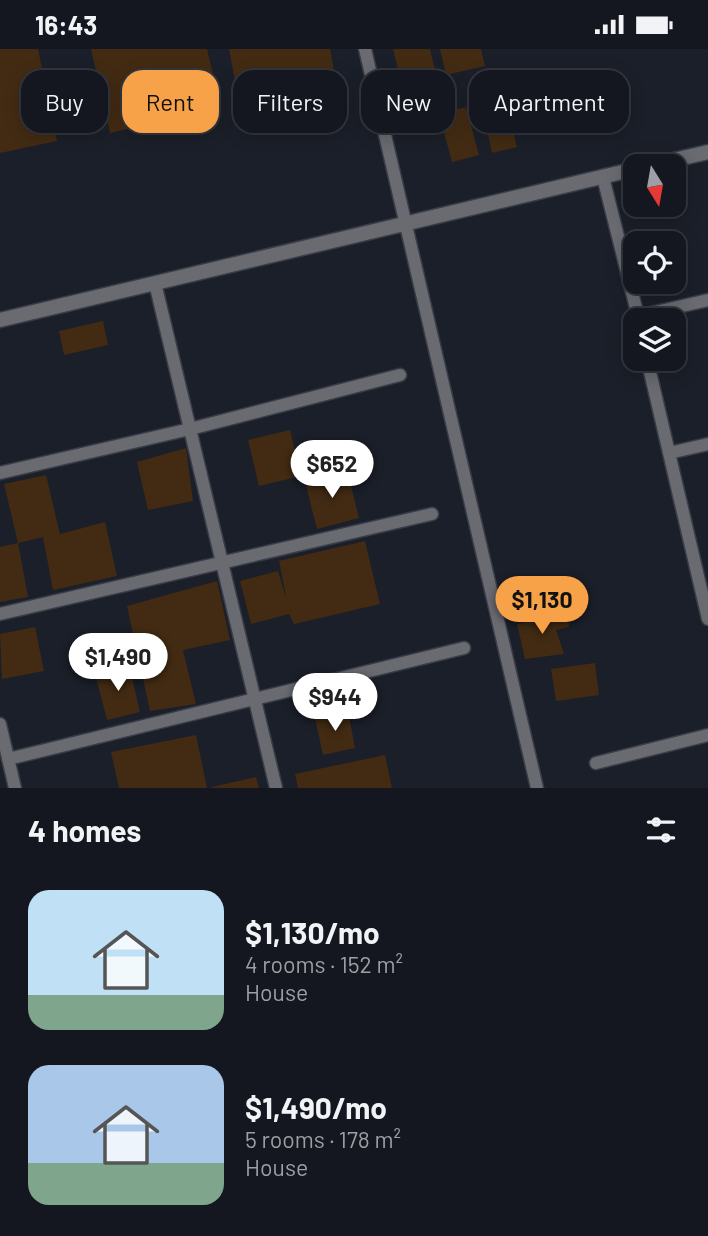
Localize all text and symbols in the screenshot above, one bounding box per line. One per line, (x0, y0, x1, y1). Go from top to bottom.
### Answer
text: 16:43 (35, 9, 97, 40)
chip: Buy (21, 70, 108, 133)
chip: Rent (122, 70, 219, 133)
chip: Filters (233, 70, 347, 133)
chip: New (361, 70, 455, 133)
chip: Apartment (469, 70, 629, 133)
north arrow (623, 154, 686, 217)
map controls (623, 154, 686, 371)
button: locate (623, 231, 686, 294)
button: layers (623, 308, 686, 371)
pin: $652 (291, 441, 373, 500)
text: $652 (307, 449, 357, 477)
pin: $1,130 (485, 577, 599, 636)
text: $1,130 (511, 585, 573, 613)
pin: $1,490 (61, 633, 175, 693)
text: $1,490 (85, 642, 151, 670)
pin: $944 (294, 673, 376, 733)
text: $944 (308, 682, 362, 710)
icon: filters (642, 811, 680, 849)
text: 4 homes (28, 812, 141, 848)
text: $1,130/mo (245, 914, 380, 950)
icon: home (84, 918, 168, 1002)
text: 4 rooms · 152 m² (245, 950, 403, 978)
text: House (245, 978, 308, 1006)
text: $1,490/mo (245, 1089, 387, 1125)
icon: home (84, 1093, 168, 1177)
text: 5 rooms · 178 m² (245, 1125, 401, 1153)
text: House (245, 1153, 308, 1181)

